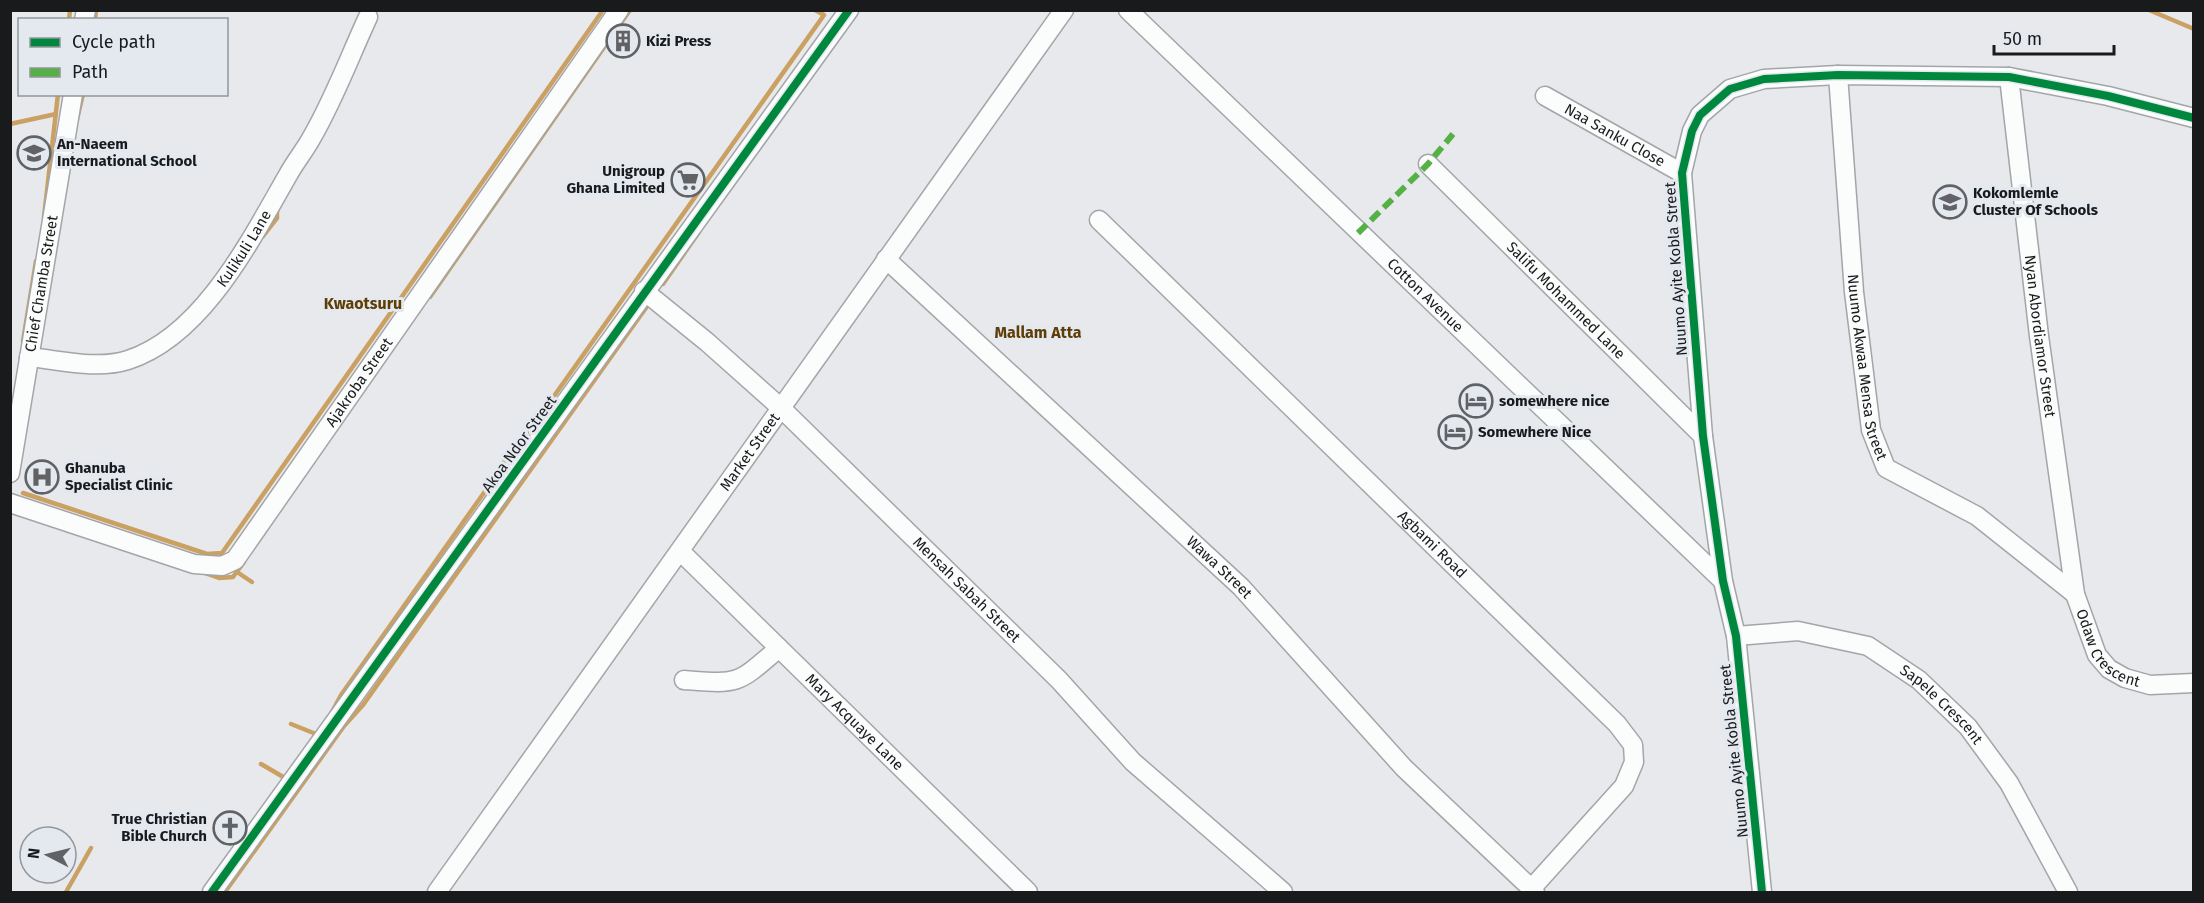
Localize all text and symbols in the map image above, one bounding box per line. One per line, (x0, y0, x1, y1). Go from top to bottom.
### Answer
legend (18, 18, 228, 96)
scale bar (1994, 18, 2114, 56)
building icon: Kizi Press (605, 23, 641, 59)
text: 50 m (2003, 28, 2042, 50)
text: Cycle path (72, 31, 156, 53)
place label: Kizi Press (646, 32, 711, 50)
text: Path (72, 61, 108, 83)
street label: Naa Sanku Close (1561, 100, 1668, 171)
school or university icon: An-Naeem International School (16, 135, 52, 171)
place label: An-Naeem International School (56, 135, 197, 170)
place label: Unigroup Ghana Limited (566, 162, 665, 197)
supermarket icon: Unigroup Ghana Limited (670, 162, 706, 198)
street label: Nuumo Ayite Kobla Street (1661, 181, 1691, 357)
school or university icon: Kokomlemle Cluster Of Schools (1932, 184, 1968, 220)
place label: Kokomlemle Cluster Of Schools (1973, 184, 2098, 219)
street label: Kulikuli Lane (213, 207, 275, 291)
street label: Chief Chamba Street (21, 213, 62, 353)
street label: Salifu Mohammed Lane (1503, 238, 1629, 363)
street label: Nyan Abordiamor Street (2021, 254, 2059, 419)
street label: Cotton Avenue (1383, 255, 1467, 336)
street label: Nuumo Akwaa Mensa Street (1844, 273, 1891, 463)
district label: Kwaotsuru (324, 294, 402, 313)
district label: Mallam Atta (994, 323, 1082, 342)
street label: Ajakroba Street (322, 334, 397, 430)
hotel icon: somewhere nice (1458, 383, 1494, 419)
street label: Akoa Ndor Street (478, 392, 561, 496)
place label: somewhere nice (1499, 392, 1610, 410)
street label: Market Street (716, 409, 784, 494)
hotel icon: Somewhere Nice (1437, 414, 1473, 450)
place label: Somewhere Nice (1478, 423, 1591, 441)
hospital icon: Ghanuba Specialist Clinic (24, 459, 60, 495)
place label: Ghanuba Specialist Clinic (65, 459, 174, 494)
street label: Agbami Road (1394, 507, 1470, 582)
street label: Wawa Street (1183, 532, 1256, 603)
street label: Mensah Sabah Street (909, 533, 1025, 647)
street label: Odaw Crescent (2072, 607, 2143, 691)
street label: Sapele Crescent (1896, 661, 1987, 748)
street label: Nuumo Ayite Kobla Street (1716, 663, 1752, 839)
street label: Mary Acquaye Lane (802, 670, 907, 774)
place label: True Christian Bible Church (111, 810, 207, 845)
church icon: True Christian Bible Church (212, 810, 248, 846)
north arrow (18, 825, 78, 885)
text: N (24, 847, 44, 860)

